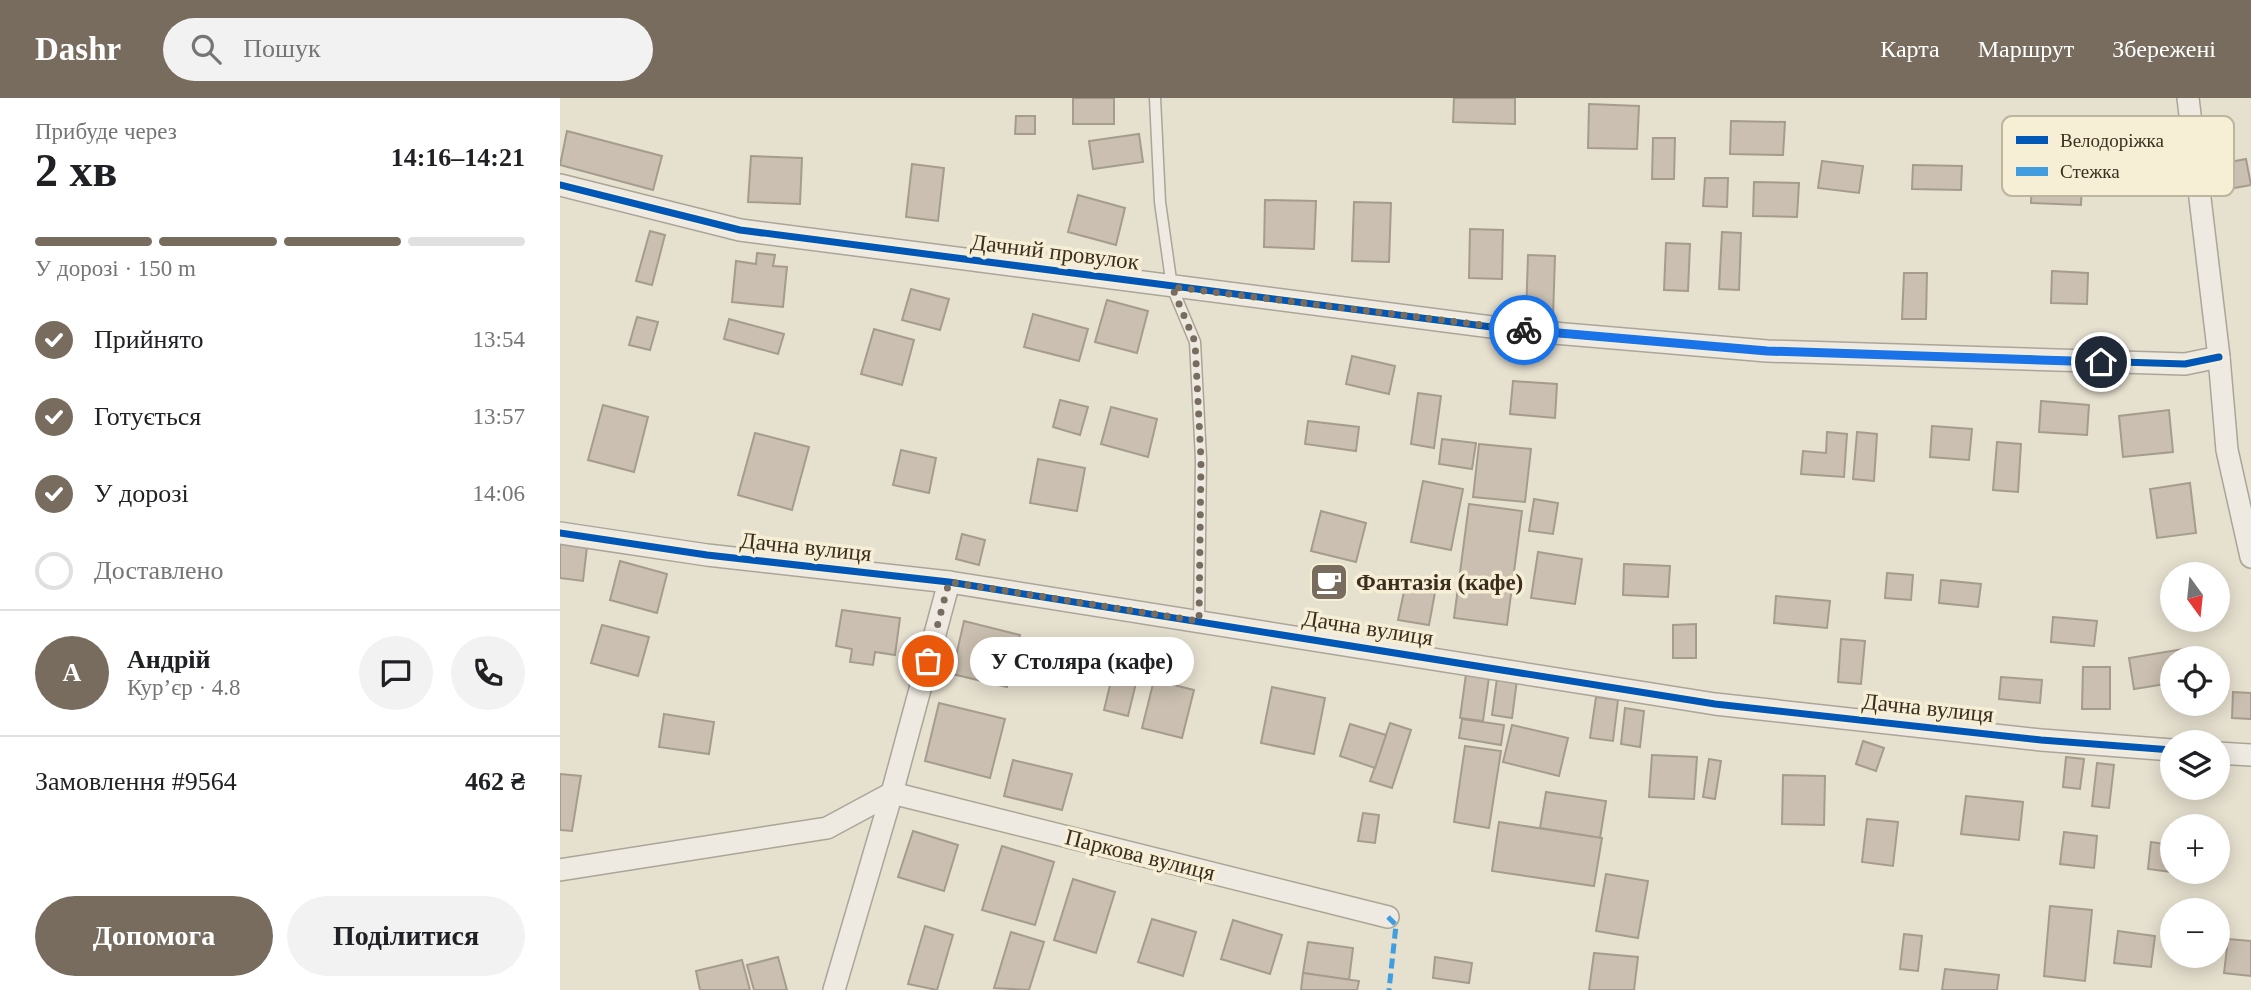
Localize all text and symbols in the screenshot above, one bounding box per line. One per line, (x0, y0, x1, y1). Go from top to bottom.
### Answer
search box (163, 18, 653, 81)
icon: search (187, 30, 225, 68)
text: Dashr (35, 31, 121, 67)
text: Пошук (243, 34, 321, 63)
text: Карта (1880, 36, 1940, 62)
text: Маршрут (1978, 36, 2074, 62)
text: Збережені (2112, 36, 2216, 62)
legend (2002, 116, 2234, 196)
text: Прибуде через (35, 119, 177, 144)
text: Велодоріжка (2060, 130, 2165, 151)
text: 14:16–14:21 (391, 143, 525, 172)
text: 2 хв (35, 145, 117, 196)
text: Стежка (2060, 161, 2120, 182)
street label: Дачний провулок (969, 229, 1141, 275)
text: У дорозі · 150 m (35, 256, 196, 281)
courier (1489, 295, 1559, 365)
icon: bike (1505, 311, 1543, 349)
icon: check (35, 321, 73, 359)
text: Прийнято (94, 325, 204, 354)
text: 13:54 (473, 327, 525, 352)
pin (2071, 332, 2131, 392)
icon: home (2082, 343, 2120, 381)
icon: check (35, 398, 73, 436)
text: Готується (94, 402, 201, 431)
text: 13:57 (473, 404, 525, 429)
icon: check (35, 475, 73, 513)
text: У дорозі (94, 479, 189, 508)
text: 14:06 (473, 481, 525, 506)
street label: Дачна вулиця (739, 528, 873, 566)
text: Доставлено (94, 556, 224, 585)
cafe icon: Фантазія (кафе) (1308, 561, 1350, 603)
north arrow (2160, 562, 2230, 632)
map controls (2160, 562, 2230, 968)
place label: Фантазія (кафе) (1356, 570, 1523, 595)
street label: Дачна вулиця (1301, 605, 1436, 651)
pin (898, 631, 958, 691)
button: chat (359, 636, 433, 710)
button: phone (451, 636, 525, 710)
callout: У Столяра (кафе) (970, 636, 1194, 686)
icon: bag (909, 642, 947, 680)
text: Андрій (127, 645, 211, 674)
button: locate (2160, 646, 2230, 716)
text: У Столяра (кафе) (991, 649, 1173, 674)
text: А (63, 658, 81, 687)
text: Кур’єр · 4.8 (127, 675, 241, 700)
street label: Дачна вулиця (1861, 689, 1995, 727)
button: layers (2160, 730, 2230, 800)
text: Замовлення #9564 (35, 767, 237, 796)
text: 462 ₴ (465, 767, 525, 796)
button: + (2160, 814, 2230, 884)
street label: Паркова вулиця (1062, 824, 1218, 886)
button: Допомога (35, 896, 273, 976)
button: Поділитися (287, 896, 525, 976)
button: − (2160, 898, 2230, 968)

